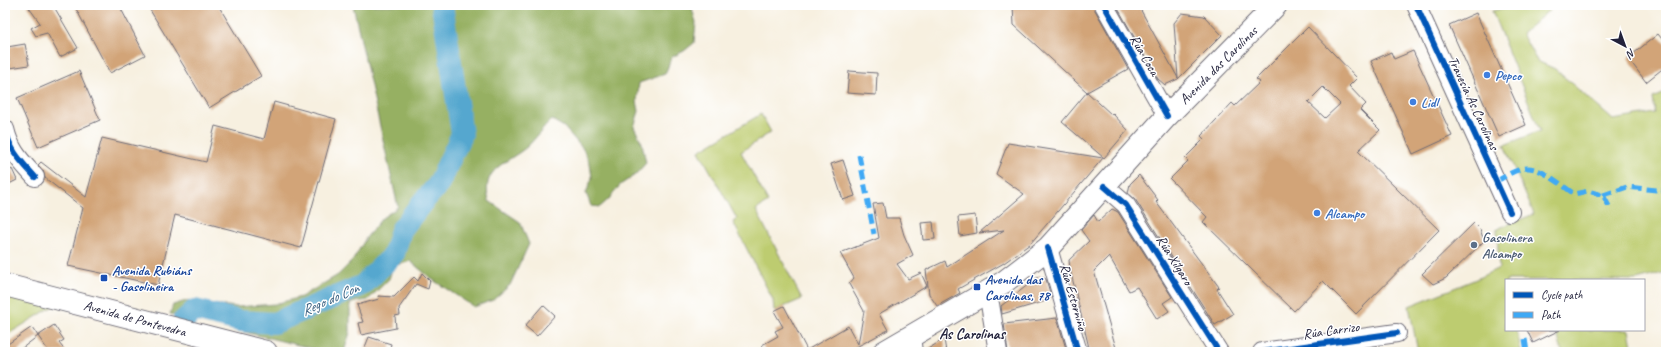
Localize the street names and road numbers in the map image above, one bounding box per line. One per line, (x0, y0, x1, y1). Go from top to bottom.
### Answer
street label: Avenida das Carolinas (1176, 22, 1262, 108)
street label: Rúa Coca (1126, 32, 1164, 80)
street label: Travesía As Carolinas (1444, 54, 1503, 154)
street label: Rúa Xílgaro (1153, 232, 1198, 290)
street label: Rúa Estorniño (1056, 262, 1092, 334)
street label: Avenida de Pontevedra (82, 297, 189, 341)
street label: Rúa Carrizo (1302, 318, 1361, 343)

